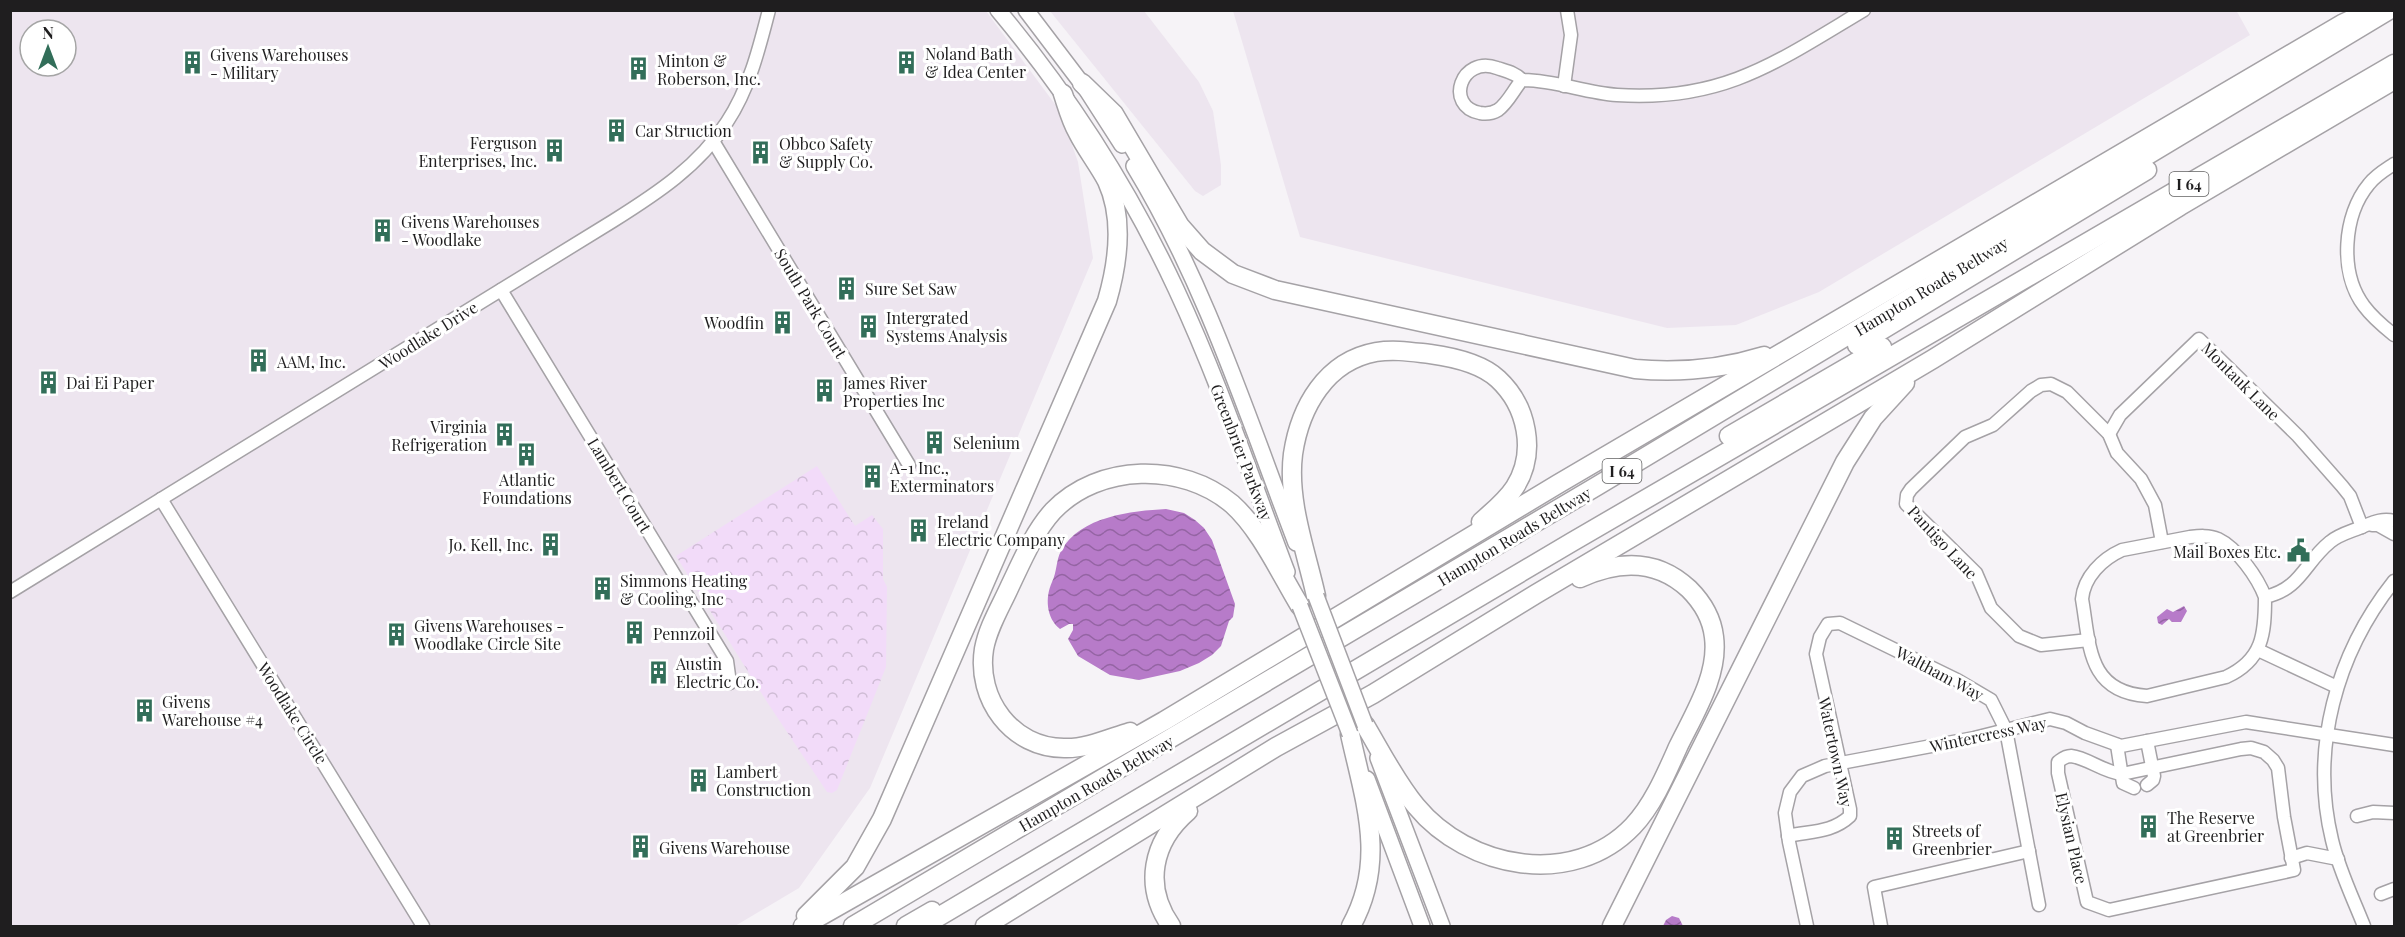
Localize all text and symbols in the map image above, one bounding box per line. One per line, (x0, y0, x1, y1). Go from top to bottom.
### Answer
north arrow (18, 18, 78, 78)
text: N (42, 22, 54, 43)
place label: Noland Bath & Idea Center (925, 43, 1026, 82)
place label: Givens Warehouses - Military (210, 44, 348, 83)
building icon: Noland Bath & Idea Center (894, 49, 920, 75)
building icon: Givens Warehouses - Military (179, 50, 205, 76)
place label: Minton & Roberson, Inc. (657, 50, 761, 89)
building icon: Minton & Roberson, Inc. (626, 56, 652, 82)
building icon: Car Struction (604, 117, 630, 143)
place label: Car Struction (635, 120, 732, 141)
place label: Ferguson Enterprises, Inc. (418, 132, 537, 171)
place label: Obbco Safety & Supply Co. (779, 133, 873, 172)
building icon: Ferguson Enterprises, Inc. (542, 138, 568, 164)
building icon: Obbco Safety & Supply Co. (748, 139, 774, 165)
road number: I 64 (2170, 172, 2208, 196)
place label: Givens Warehouses - Woodlake (401, 211, 539, 250)
building icon: Givens Warehouses - Woodlake (370, 217, 396, 243)
street label: Hampton Roads Beltway (1850, 232, 2012, 340)
street label: South Park Court (770, 244, 852, 362)
building icon: Sure Set Saw (834, 275, 860, 301)
place label: Sure Set Saw (865, 278, 957, 299)
street label: Woodlake Drive (374, 296, 481, 374)
place label: Intergrated Systems Analysis (886, 307, 1007, 346)
building icon: Woodfin (769, 309, 795, 335)
place label: Woodfin (703, 312, 764, 333)
building icon: Intergrated Systems Analysis (855, 313, 881, 339)
street label: Montauk Lane (2197, 337, 2285, 425)
building icon: AAM, Inc. (246, 348, 272, 374)
place label: AAM, Inc. (276, 351, 346, 372)
building icon: Dai Ei Paper (35, 369, 61, 395)
place label: Dai Ei Paper (66, 372, 154, 393)
place label: James River Properties Inc (842, 372, 945, 411)
building icon: James River Properties Inc (812, 378, 838, 404)
street label: Greenbrier Parkway (1206, 381, 1278, 523)
place label: Virginia Refrigeration (391, 416, 487, 455)
building icon: Virginia Refrigeration (492, 422, 518, 448)
building icon: Selenium (922, 429, 948, 455)
place label: Selenium (953, 432, 1020, 453)
street label: Lambert Court (583, 434, 657, 537)
building icon: Atlantic Foundations (514, 441, 540, 467)
place label: A-1 Inc., Exterminators (889, 457, 994, 496)
road number: I 64 (1602, 459, 1642, 483)
building icon: A-1 Inc., Exterminators (859, 463, 885, 489)
place label: Atlantic Foundations (482, 469, 572, 508)
street label: Hampton Roads Beltway (1433, 482, 1595, 590)
street label: Pantigo Lane (1904, 501, 1982, 583)
place label: Ireland Electric Company (937, 511, 1065, 550)
building icon: Ireland Electric Company (906, 517, 932, 543)
building icon: Jo. Kell, Inc. (538, 531, 564, 557)
place label: Jo. Kell, Inc. (448, 534, 533, 555)
public building icon: Mail Boxes Etc. (2286, 538, 2312, 564)
place label: Mail Boxes Etc. (2173, 541, 2281, 562)
place label: Simmons Heating & Cooling, Inc (620, 570, 748, 609)
building icon: Simmons Heating & Cooling, Inc (589, 576, 615, 602)
place label: Givens Warehouses - Woodlake Circle Site (413, 615, 564, 654)
building icon: Pennzoil (622, 620, 648, 646)
building icon: Givens Warehouses - Woodlake Circle Site (383, 621, 409, 647)
place label: Pennzoil (653, 623, 715, 644)
street label: Waltham Way (1892, 641, 1988, 705)
place label: Austin Electric Co. (675, 653, 759, 692)
street label: Woodlake Circle (253, 657, 333, 768)
building icon: Austin Electric Co. (645, 659, 671, 685)
place label: Givens Warehouse #4 (161, 691, 263, 730)
street label: Watertown Way (1814, 694, 1858, 809)
building icon: Givens Warehouse #4 (131, 697, 157, 723)
street label: Wintercress Way (1927, 711, 2048, 757)
street label: Hampton Roads Beltway (1015, 730, 1177, 836)
place label: Lambert Construction (716, 761, 811, 800)
building icon: Lambert Construction (685, 767, 711, 793)
street label: Elysian Place (2051, 790, 2093, 886)
place label: The Reserve at Greenbrier (2167, 807, 2264, 846)
building icon: The Reserve at Greenbrier (2136, 813, 2162, 839)
place label: Streets of Greenbrier (1912, 820, 1992, 859)
building icon: Streets of Greenbrier (1881, 826, 1907, 852)
building icon: Givens Warehouse (628, 834, 654, 860)
place label: Givens Warehouse (659, 837, 790, 858)

